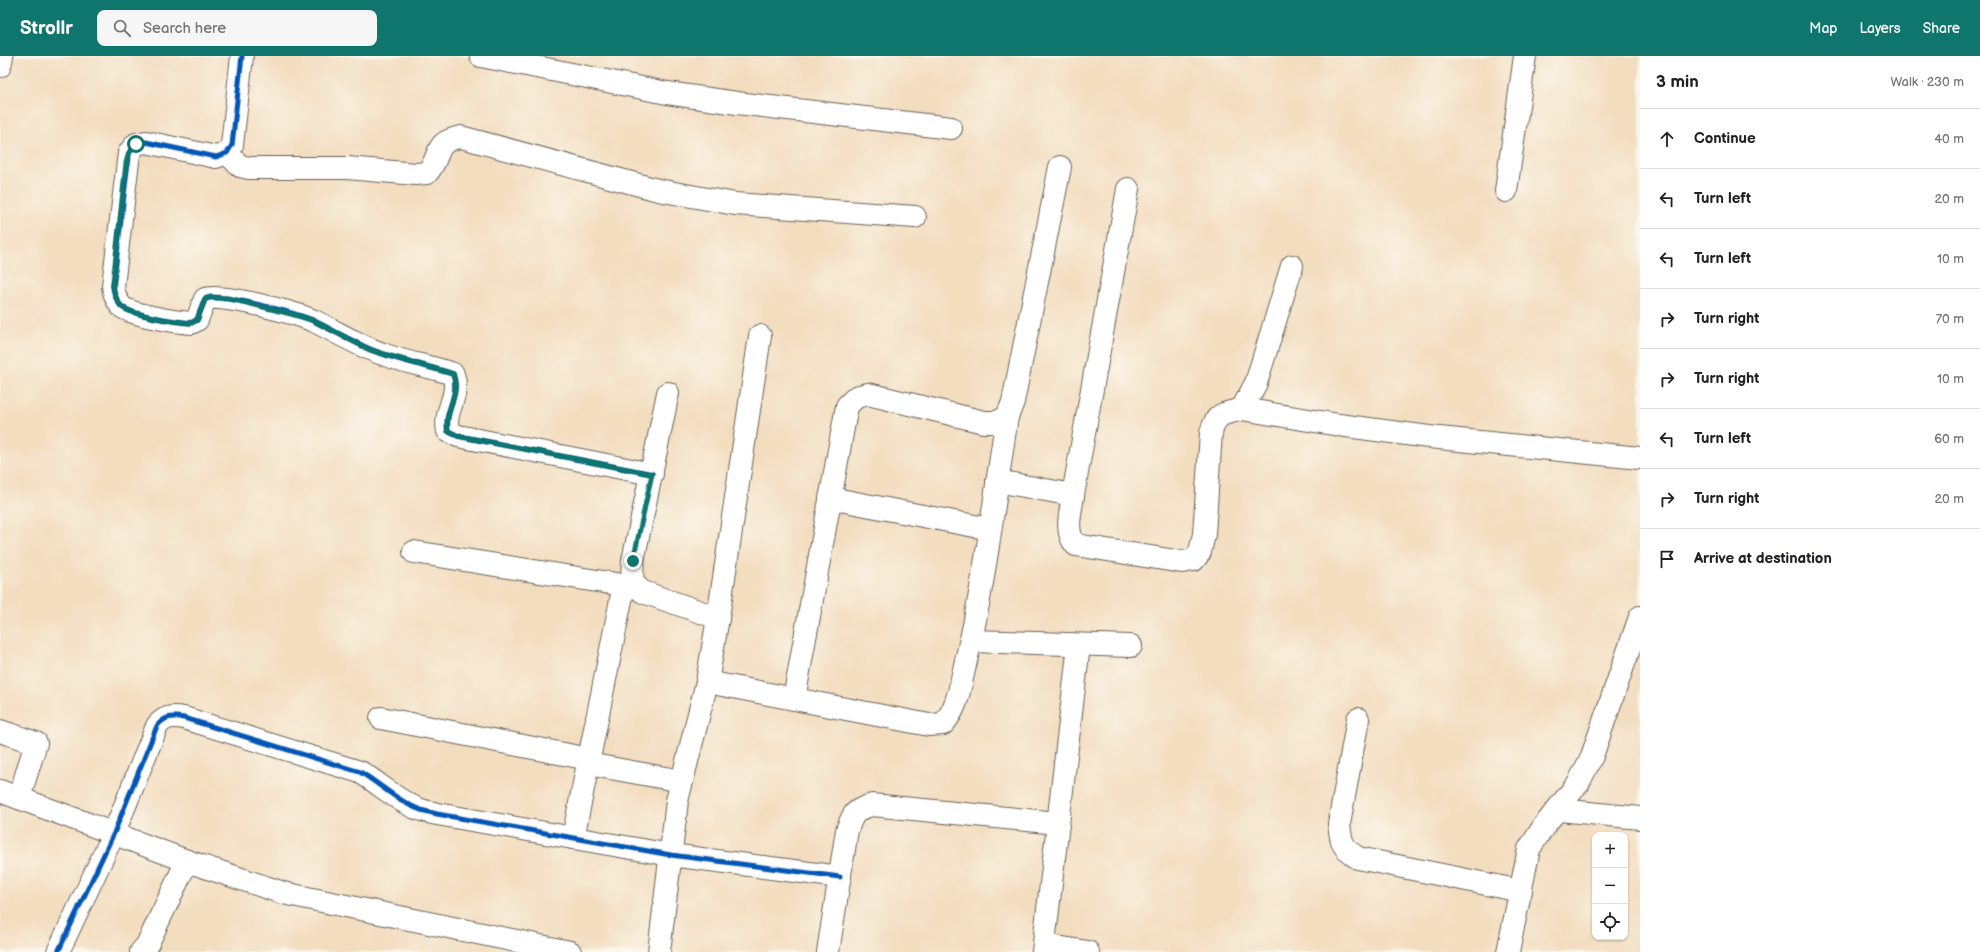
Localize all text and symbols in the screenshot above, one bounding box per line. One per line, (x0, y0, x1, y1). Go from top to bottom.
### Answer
search box (97, 10, 377, 46)
text: Strollr (20, 17, 73, 40)
icon: search (111, 17, 133, 39)
text: Search here (143, 19, 226, 38)
text: Map (1809, 20, 1837, 37)
text: Layers (1859, 20, 1901, 37)
text: Share (1923, 20, 1960, 37)
text: 3 min (1656, 72, 1699, 92)
text: Walk · 230 m (1890, 74, 1964, 90)
icon: ahead (1656, 128, 1678, 150)
text: Continue (1694, 129, 1756, 148)
text: 40 m (1934, 131, 1964, 147)
route start (127, 135, 145, 153)
icon: left (1656, 188, 1678, 210)
text: Turn left (1694, 189, 1751, 208)
text: 20 m (1934, 191, 1964, 207)
icon: left (1656, 248, 1678, 270)
text: Turn left (1694, 249, 1751, 268)
text: 10 m (1937, 251, 1964, 267)
icon: right (1656, 308, 1678, 330)
text: Turn right (1694, 309, 1759, 328)
text: 70 m (1936, 311, 1964, 327)
icon: right (1656, 368, 1678, 390)
text: Turn right (1694, 369, 1759, 388)
text: 10 m (1937, 371, 1964, 387)
icon: left (1656, 428, 1678, 450)
text: Turn left (1694, 429, 1751, 448)
text: 60 m (1934, 431, 1964, 447)
icon: right (1656, 488, 1678, 510)
text: Turn right (1694, 489, 1759, 508)
text: 20 m (1934, 491, 1964, 507)
icon: arrive (1656, 548, 1678, 570)
text: Arrive at destination (1694, 549, 1832, 568)
route end (624, 552, 642, 570)
map controls (1592, 832, 1628, 940)
button: + (1592, 832, 1628, 868)
button: − (1592, 868, 1628, 904)
button: locate (1592, 904, 1628, 940)

